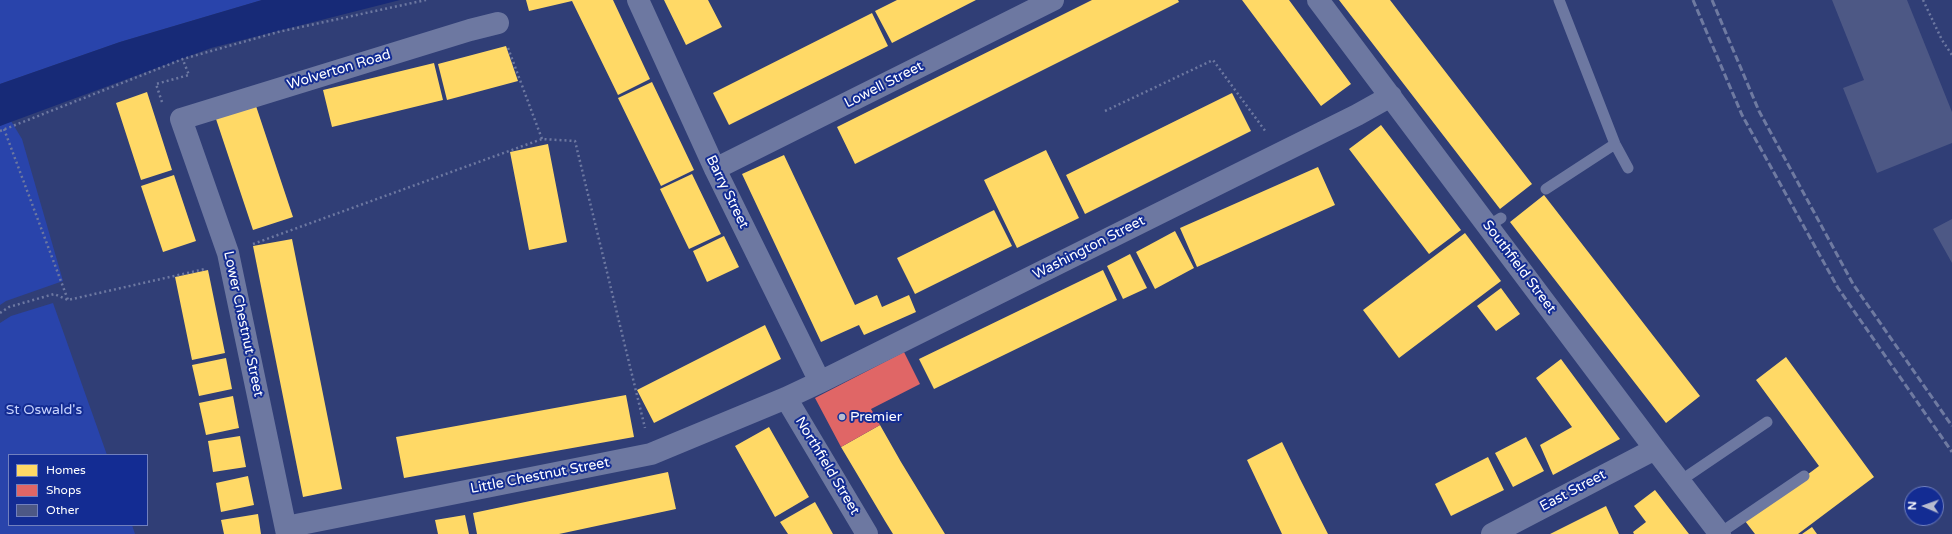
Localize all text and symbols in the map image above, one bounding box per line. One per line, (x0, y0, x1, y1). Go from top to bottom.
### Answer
street label: Wolverton Road (285, 46, 393, 94)
street label: Lowell Street (842, 58, 926, 112)
street label: Barry Street (702, 153, 752, 231)
street label: Washington Street (1030, 212, 1148, 284)
street label: Southfield Street (1479, 217, 1559, 317)
street label: Lower Chestnut Street (219, 250, 267, 398)
park label: St Oswald's (6, 402, 82, 418)
place label: Premier (850, 409, 902, 425)
marker: Premier (837, 412, 847, 422)
street label: Northfield Street (791, 414, 863, 518)
legend (8, 454, 148, 526)
street label: Little Chestnut Street (469, 454, 611, 498)
text: Homes (46, 463, 86, 477)
street label: East Street (1537, 467, 1609, 515)
text: Shops (46, 483, 81, 497)
north arrow (1904, 486, 1944, 526)
text: N (1906, 501, 1919, 510)
text: Other (46, 503, 79, 517)

